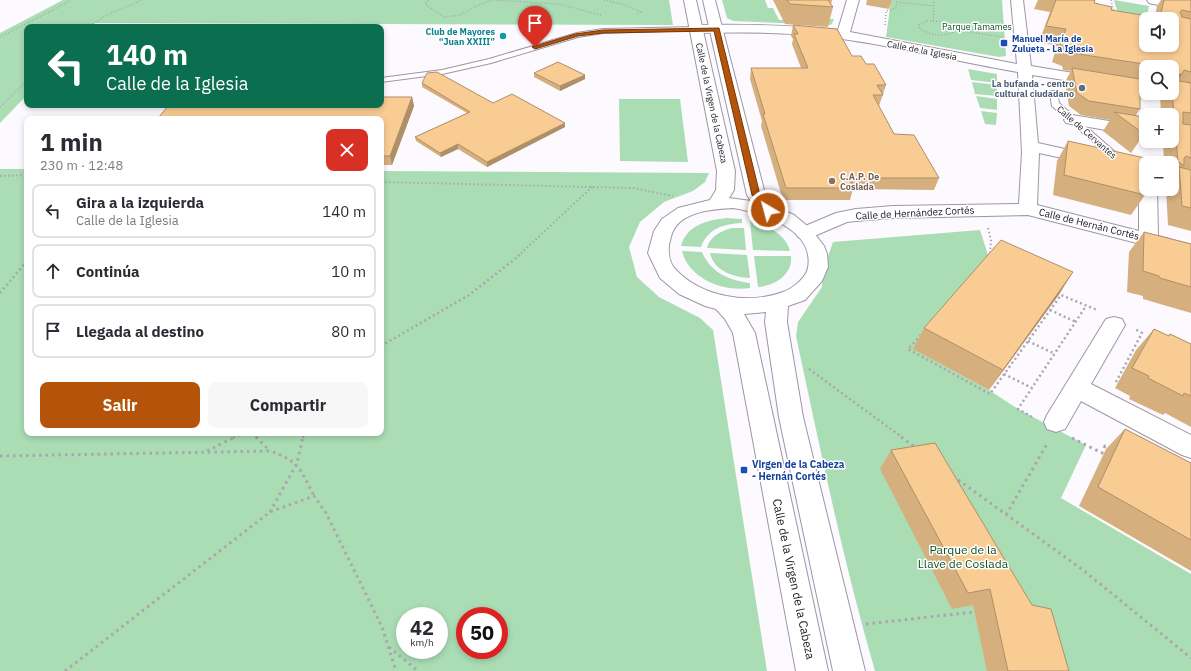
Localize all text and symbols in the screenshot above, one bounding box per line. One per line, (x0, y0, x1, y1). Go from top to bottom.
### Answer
pin (518, 6, 552, 47)
icon: arrive (524, 12, 546, 34)
map controls (1139, 12, 1179, 196)
button: sound (1139, 12, 1179, 52)
park label: Parque Tamames (942, 21, 1012, 32)
place label: Club de Mayores “Juan XXIII” (425, 26, 495, 47)
marker: Club de Mayores “Juan XXIII” (498, 31, 508, 41)
place label: Manuel María de Zulueta - La Iglesia (1012, 33, 1093, 54)
text: 140 m (106, 36, 188, 73)
street label: Calle de la Iglesia (886, 38, 958, 62)
marker: Manuel María de Zulueta - La Iglesia (999, 38, 1009, 48)
icon: left (40, 40, 92, 92)
street label: Calle de la Virgen de la Cabeza (694, 42, 730, 164)
button: search (1139, 60, 1179, 100)
text: Calle de la Iglesia (106, 72, 248, 95)
place label: La bufanda - centro cultural ciudadano (992, 78, 1074, 99)
marker: La bufanda - centro cultural ciudadano (1077, 83, 1087, 93)
street label: Calle de Cervantes (1055, 103, 1119, 161)
button: + (1139, 108, 1179, 148)
text: 1 min (40, 126, 103, 158)
button: close (326, 129, 368, 171)
button: − (1139, 156, 1179, 196)
text: 230 m · 12:48 (40, 157, 123, 174)
place label: C.A.P. De Coslada (840, 171, 879, 192)
marker: C.A.P. De Coslada (827, 176, 837, 186)
position arrow (747, 189, 789, 231)
text: Gira a la izquierda (76, 193, 204, 212)
icon: left (42, 200, 64, 222)
text: 140 m (322, 202, 366, 221)
street label: Calle de Hernández Cortés (855, 203, 975, 223)
street label: Calle de Hernán Cortés (1037, 205, 1141, 243)
text: Calle de la Iglesia (76, 212, 179, 229)
icon: ahead (42, 260, 64, 282)
text: Continúa (76, 262, 140, 281)
text: 10 m (331, 262, 366, 281)
icon: arrive (42, 320, 64, 342)
text: Llegada al destino (76, 322, 204, 341)
text: 80 m (331, 322, 366, 341)
button: Salir (40, 382, 200, 428)
button: Compartir (208, 382, 368, 428)
place label: Virgen de la Cabeza - Hernán Cortés (752, 458, 845, 483)
marker: Virgen de la Cabeza - Hernán Cortés (739, 465, 749, 475)
street label: Calle de la Virgen de la Cabeza (770, 497, 818, 661)
park label: Parque de la Llave de Coslada (918, 542, 1009, 571)
speed limit sign: 50 (456, 607, 508, 659)
text: 42 (410, 614, 434, 641)
text: km/h (410, 636, 434, 649)

